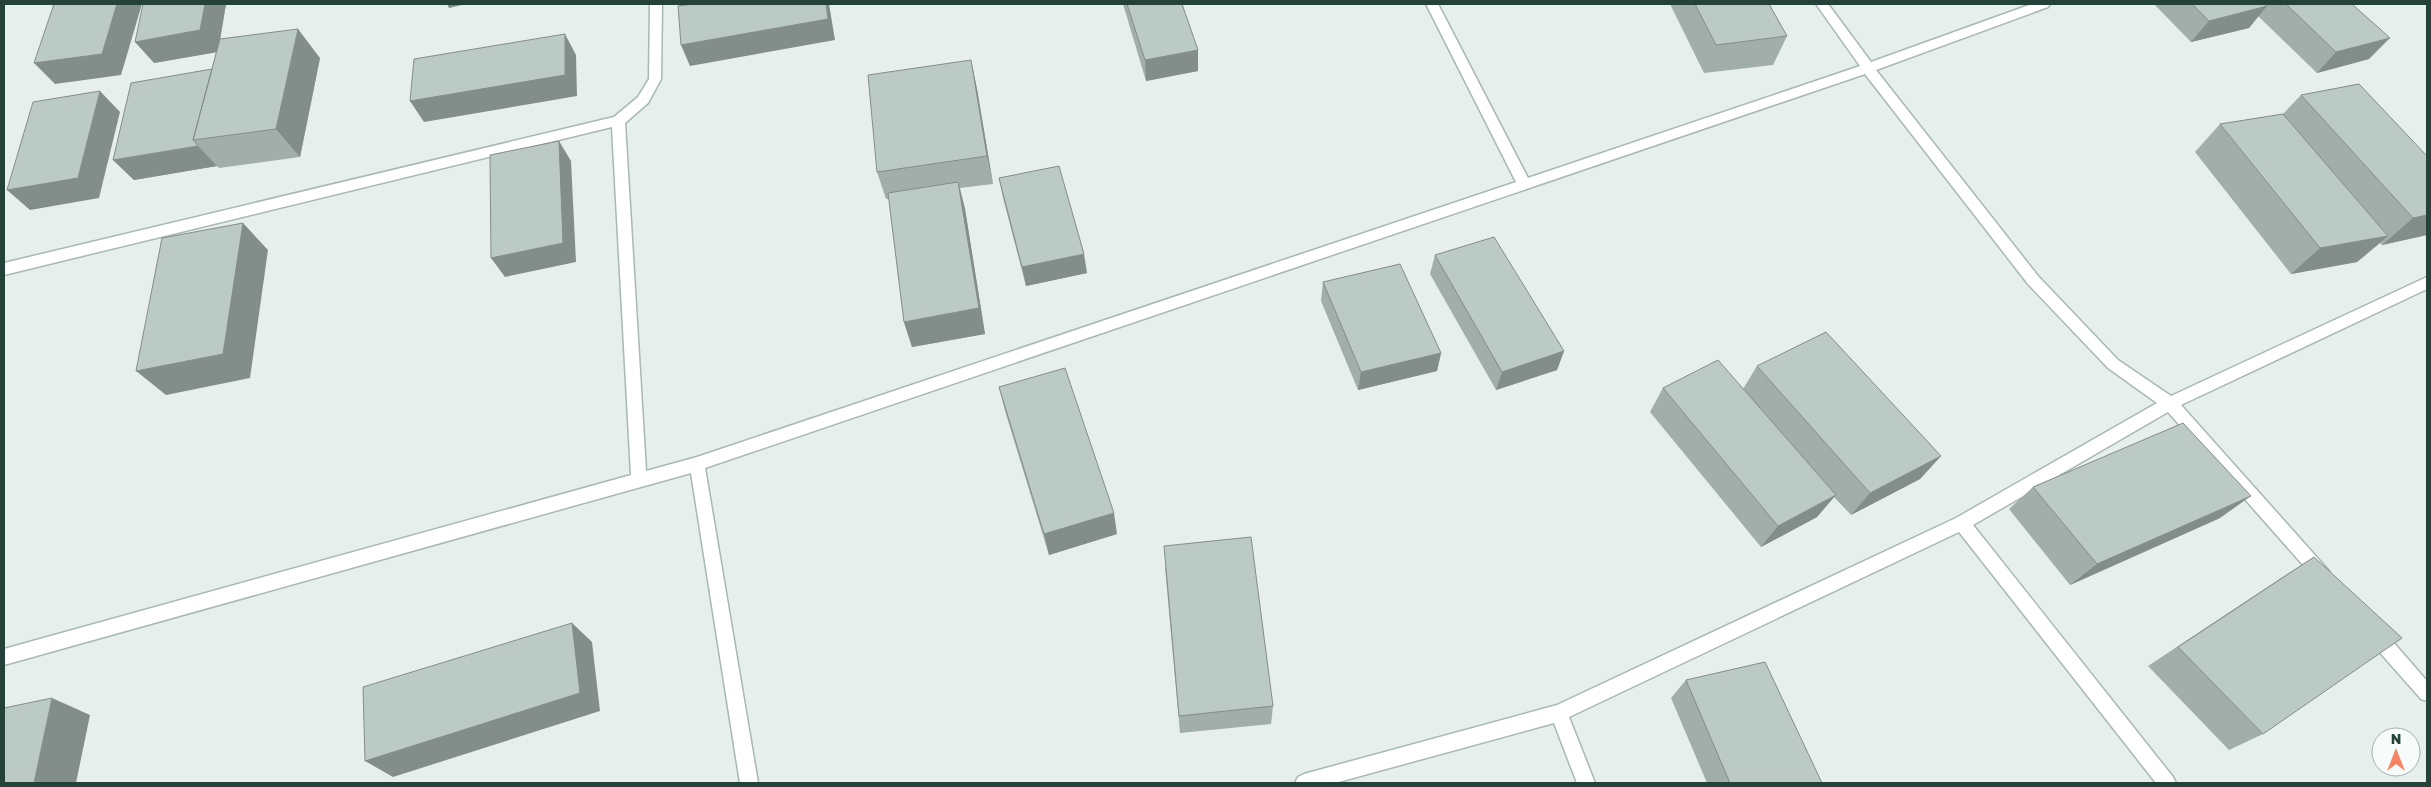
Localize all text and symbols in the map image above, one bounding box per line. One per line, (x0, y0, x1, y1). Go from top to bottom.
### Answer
north arrow (2371, 727, 2421, 777)
text: N (2391, 730, 2401, 747)

